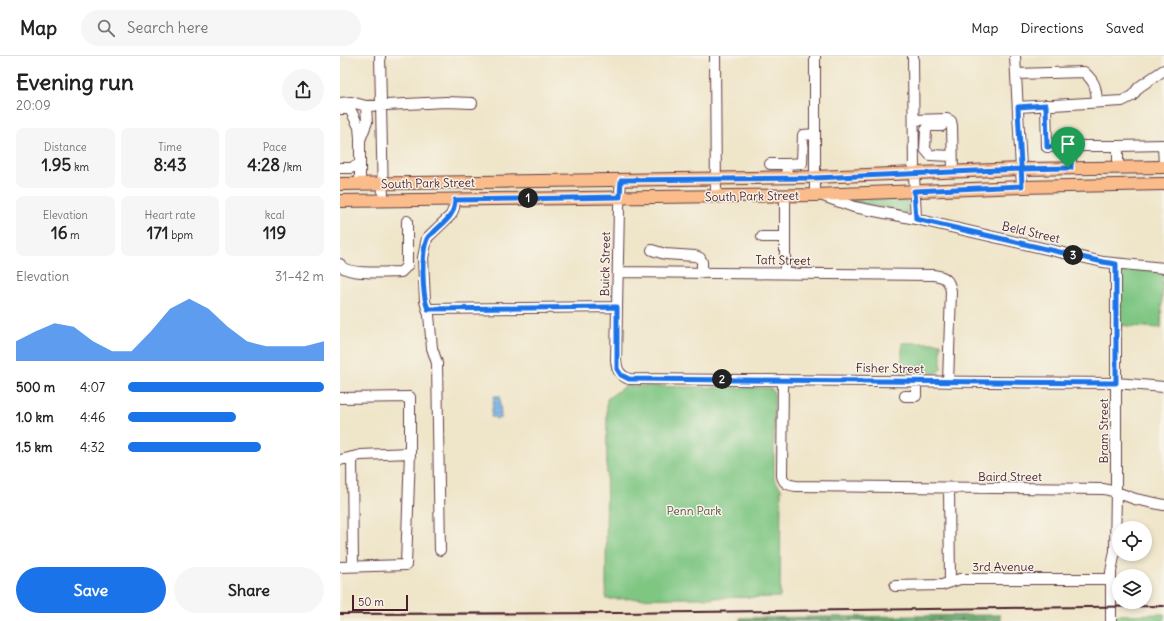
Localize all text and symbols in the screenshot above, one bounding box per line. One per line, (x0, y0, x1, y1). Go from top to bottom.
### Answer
search box (81, 10, 361, 46)
text: Map (20, 16, 57, 40)
icon: search (95, 17, 117, 39)
text: Search here (127, 18, 208, 37)
text: Map (971, 19, 998, 37)
text: Directions (1020, 19, 1084, 37)
text: Saved (1106, 19, 1144, 37)
text: Evening run (16, 68, 134, 96)
button: share (282, 69, 324, 111)
text: 20:09 (16, 97, 51, 114)
pin (1051, 127, 1085, 168)
icon: arrive (1057, 133, 1079, 155)
text: Distance (44, 140, 87, 154)
text: Time (158, 140, 182, 154)
text: Pace (263, 140, 287, 154)
text: 1.95 (41, 154, 71, 176)
text: 8:43 (153, 154, 187, 176)
text: 4:28 (247, 154, 280, 176)
text: km (71, 160, 89, 174)
text: /km (280, 160, 302, 174)
street label: South Park Street (381, 175, 475, 191)
pin: 1 (518, 188, 538, 208)
street label: South Park Street (705, 188, 799, 204)
text: 1 (526, 191, 530, 205)
text: Elevation (43, 208, 88, 222)
text: Heart rate (144, 208, 196, 222)
text: kcal (265, 208, 285, 222)
street label: Beld Street (1001, 218, 1061, 246)
text: 16 (51, 222, 67, 244)
text: 171 (147, 222, 169, 244)
text: 119 (263, 222, 286, 244)
text: m (67, 228, 80, 242)
text: bpm (169, 228, 193, 242)
street label: Buick Street (597, 232, 613, 296)
pin: 3 (1063, 245, 1083, 265)
text: 3 (1070, 248, 1076, 262)
street label: Taft Street (755, 252, 811, 268)
text: Elevation (16, 268, 69, 285)
text: 31–42 m (275, 268, 324, 285)
street label: Fisher Street (856, 360, 924, 376)
pin: 2 (712, 369, 732, 389)
text: 2 (719, 372, 725, 386)
text: 500 m (16, 379, 55, 396)
text: 4:07 (80, 379, 105, 396)
street label: Bram Street (1096, 399, 1111, 463)
text: 1.0 km (16, 409, 54, 426)
text: 4:46 (80, 409, 105, 426)
text: 1.5 km (16, 439, 52, 456)
text: 4:32 (80, 439, 105, 456)
street label: Baird Street (978, 469, 1042, 484)
park label: Penn Park (667, 503, 721, 518)
map controls (1112, 521, 1152, 609)
button: locate (1112, 521, 1152, 561)
street label: 3rd Avenue (972, 559, 1034, 574)
button: Save (16, 567, 166, 613)
button: Share (174, 567, 324, 613)
button: layers (1112, 569, 1152, 609)
scale bar (352, 593, 408, 612)
text: 50 m (358, 595, 384, 609)

